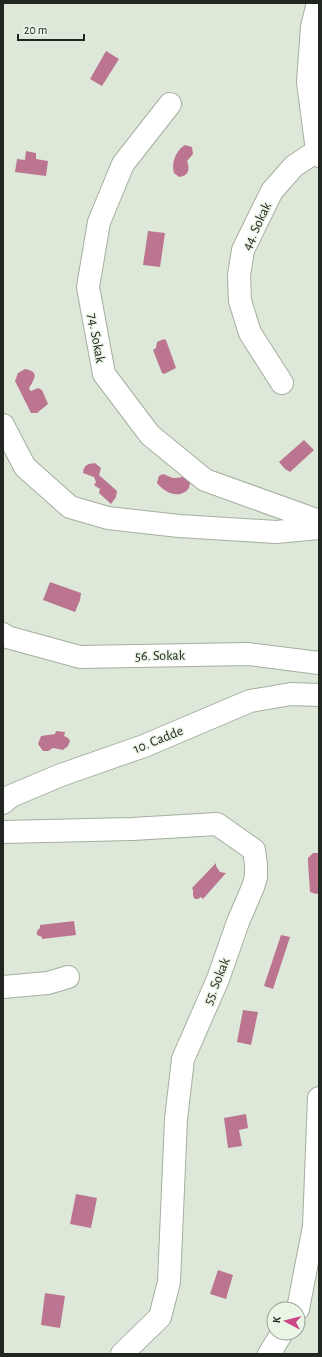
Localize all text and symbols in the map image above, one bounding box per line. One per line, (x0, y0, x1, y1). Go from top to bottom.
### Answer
scale bar (18, 16, 84, 42)
text: 20 m (24, 24, 47, 36)
street label: 44. Sokak (240, 200, 274, 253)
street label: 74. Sokak (85, 312, 107, 365)
street label: 56. Sokak (135, 649, 186, 663)
street label: 10. Cadde (131, 724, 185, 756)
street label: 55. Sokak (201, 955, 233, 1007)
north arrow (266, 1301, 306, 1341)
text: K (271, 1315, 282, 1324)

